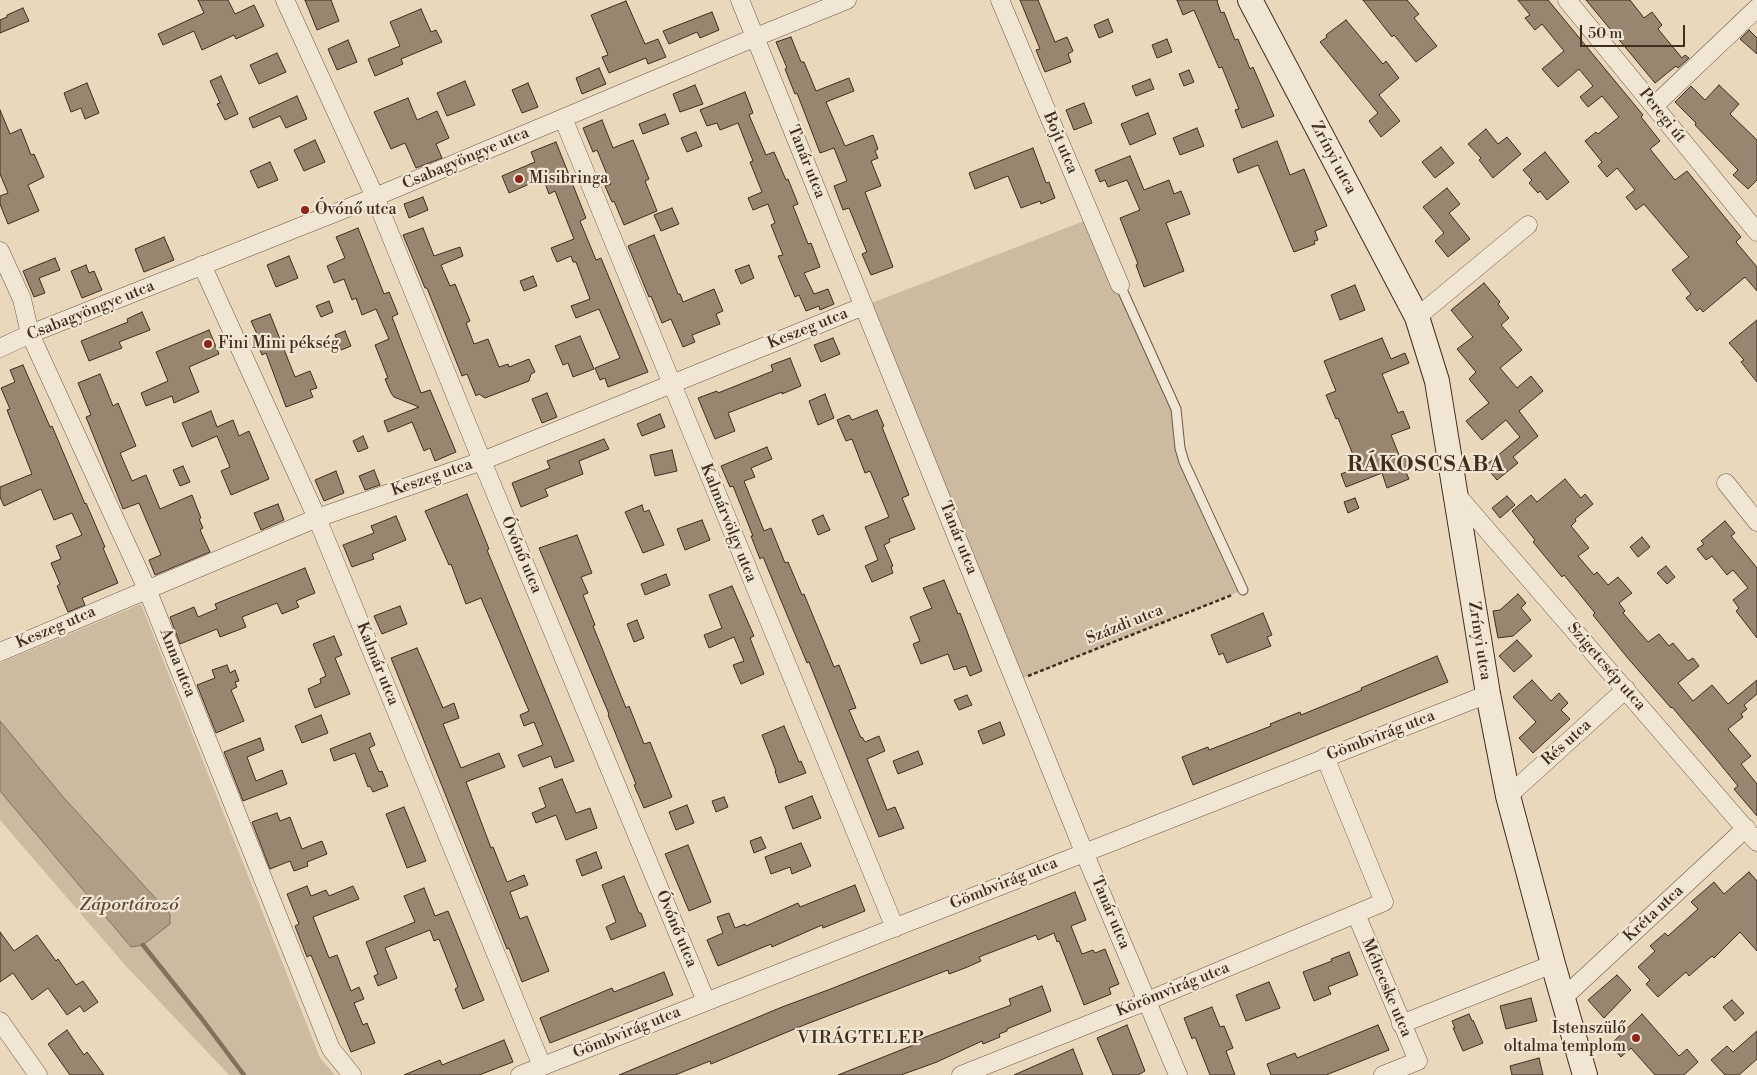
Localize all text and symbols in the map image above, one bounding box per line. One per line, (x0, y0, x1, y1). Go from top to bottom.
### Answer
scale bar (1582, 15, 1687, 47)
text: 50 m (1588, 24, 1622, 43)
street label: Peregi út (1634, 85, 1690, 147)
street label: Bojt utca (1038, 109, 1082, 177)
street label: Zrínyi utca (1306, 118, 1360, 198)
street label: Tanár utca (783, 123, 829, 201)
street label: Csabagyöngye utca (400, 124, 532, 194)
place label: Misibringa (529, 169, 608, 189)
marker: Misibringa (513, 173, 525, 185)
place label: Óvónő utca (315, 200, 397, 220)
marker: Óvónő utca (299, 204, 311, 216)
street label: Csabagyöngye utca (25, 277, 157, 345)
street label: Keszeg utca (765, 304, 851, 354)
place label: Fini Mini pékség (218, 334, 339, 354)
marker: Fini Mini pékség (202, 338, 214, 350)
district label: RÁKOSCSABA (1346, 453, 1506, 479)
street label: Keszeg utca (389, 455, 475, 501)
street label: Kalmárvölgy utca (695, 461, 761, 585)
street label: Tanár utca (935, 499, 981, 577)
street label: Óvónő utca (496, 514, 546, 596)
street label: Zrínyi utca (1463, 600, 1495, 682)
street label: Százdi utca (1084, 601, 1166, 649)
street label: Keszeg utca (13, 603, 99, 653)
street label: Szigetcsép utca (1563, 619, 1649, 715)
street label: Kalmár utca (352, 620, 402, 708)
street label: Anna utca (155, 626, 199, 700)
street label: Gömbvirág utca (1324, 707, 1438, 765)
street label: Rés utca (1538, 716, 1596, 770)
street label: Gömbvirág utca (947, 854, 1061, 914)
street label: Tanár utca (1086, 874, 1134, 952)
street label: Kréta utca (1620, 882, 1688, 946)
street label: Óvónő utca (651, 888, 701, 970)
water label: Záportározó (79, 895, 179, 917)
street label: Méhecske utca (1357, 936, 1415, 1040)
street label: Körömvirág utca (1113, 958, 1233, 1022)
street label: Gömbvirág utca (570, 1003, 684, 1063)
place label: Istenszülő oltalma templom (1504, 1019, 1626, 1057)
district label: VIRÁGTELEP (796, 1028, 926, 1050)
marker: Istenszülő oltalma templom (1630, 1032, 1642, 1044)

